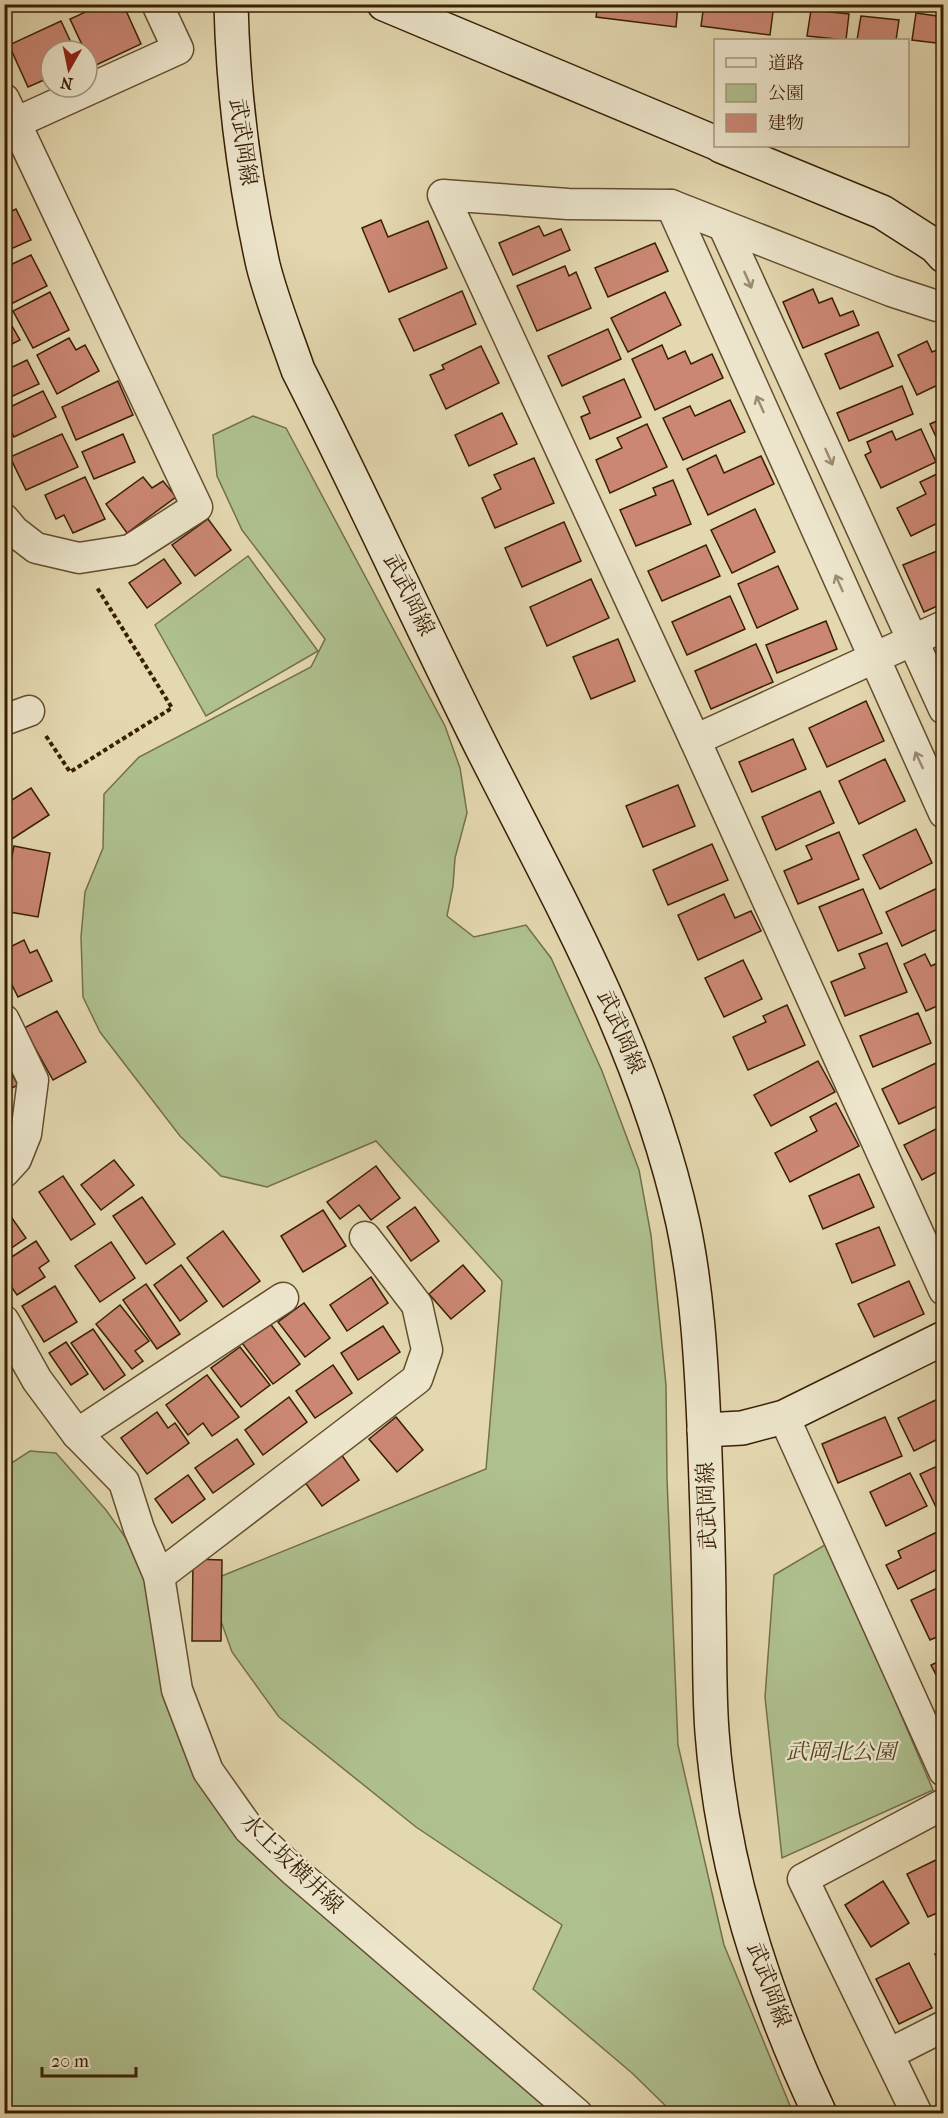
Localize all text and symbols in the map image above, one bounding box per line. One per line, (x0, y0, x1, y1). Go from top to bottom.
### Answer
north arrow (39, 39, 99, 99)
legend (714, 39, 909, 147)
text: 道路 (768, 53, 804, 74)
text: N (58, 73, 74, 94)
text: 公園 (768, 83, 804, 104)
street label: 武武岡線 (224, 97, 262, 187)
text: 建物 (768, 113, 804, 134)
one-way arrow (743, 271, 754, 289)
one-way arrow (753, 396, 765, 414)
one-way arrow (823, 448, 835, 466)
street label: 武武岡線 (378, 550, 440, 640)
one-way arrow (832, 574, 844, 592)
one-way arrow (913, 752, 924, 770)
street label: 武武岡線 (592, 986, 650, 1078)
street label: 武武岡線 (692, 1462, 722, 1550)
park label: 武岡北公園 (786, 1739, 899, 1765)
street label: 水上坂横井線 (235, 1809, 349, 1919)
street label: 武武岡線 (742, 1939, 796, 2031)
scale bar (42, 2040, 136, 2078)
text: 20 m (51, 2051, 89, 2072)

